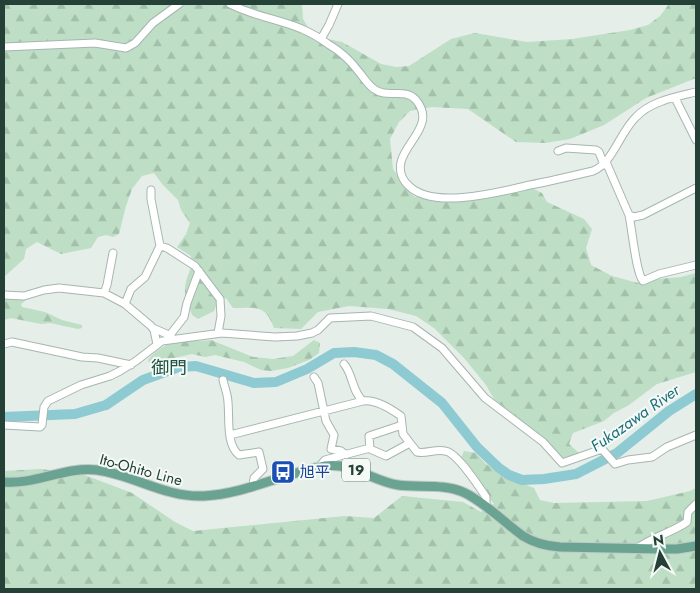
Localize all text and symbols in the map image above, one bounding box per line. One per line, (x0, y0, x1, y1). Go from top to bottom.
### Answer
district label: 御門 (151, 355, 187, 381)
water label: Fukazawa River (586, 378, 686, 457)
street label: Ito-Ohito Line (97, 448, 185, 492)
road number: 19 (342, 458, 370, 482)
bus stop icon: 旭平 (270, 459, 296, 485)
place label: 旭平 (300, 461, 330, 483)
north arrow (635, 528, 685, 578)
text: N (652, 529, 665, 551)

